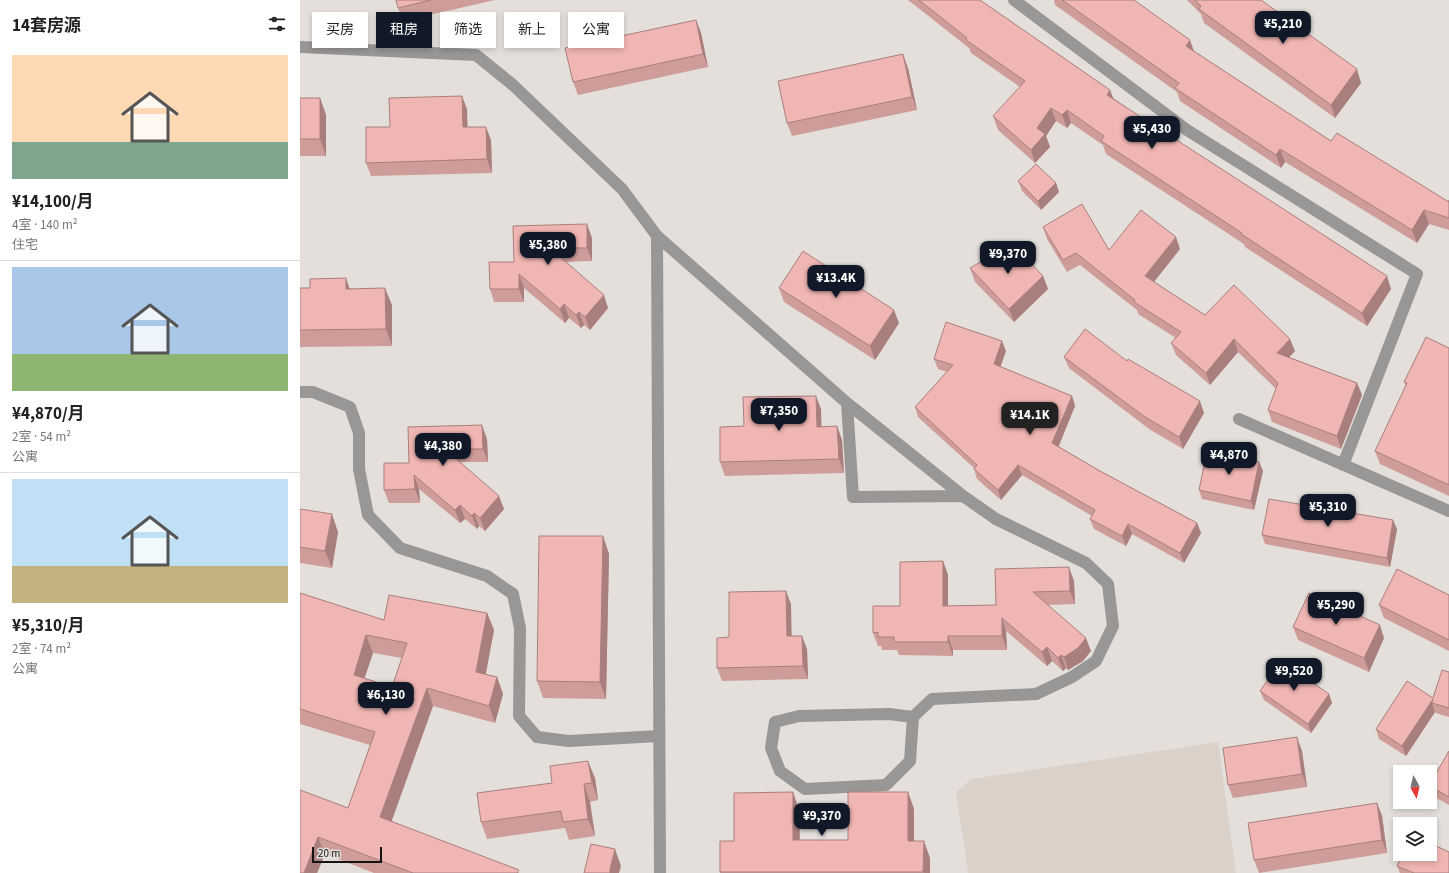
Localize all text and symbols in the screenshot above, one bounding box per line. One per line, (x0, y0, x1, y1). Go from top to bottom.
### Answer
pin: ¥5,210 (1250, 11, 1316, 45)
chip: 买房 (312, 12, 368, 48)
chip: 租房 (376, 12, 432, 48)
chip: 筛选 (440, 12, 496, 48)
chip: 新上 (504, 12, 560, 48)
chip: 公寓 (568, 12, 624, 48)
icon: filters (266, 13, 288, 35)
text: 14套房源 (12, 14, 81, 38)
text: ¥5,210 (1264, 15, 1302, 33)
icon: home (114, 81, 186, 153)
pin: ¥5,430 (1119, 116, 1185, 150)
text: ¥5,430 (1133, 120, 1171, 138)
text: ¥14,100/月 (12, 190, 94, 214)
text: 4室 · 140 m² (12, 216, 77, 234)
pin: ¥5,380 (515, 232, 581, 266)
text: 住宅 (12, 236, 38, 254)
text: ¥5,380 (529, 236, 567, 254)
pin: ¥9,370 (975, 241, 1041, 275)
text: ¥9,370 (989, 245, 1027, 263)
pin: ¥13.4K (803, 265, 869, 299)
text: ¥13.4K (816, 269, 856, 287)
icon: home (114, 293, 186, 365)
pin: ¥7,350 (746, 398, 812, 432)
text: ¥4,870/月 (12, 402, 85, 426)
text: ¥7,350 (760, 402, 798, 420)
pin: ¥14.1K (997, 402, 1063, 436)
text: ¥14.1K (1010, 406, 1050, 424)
text: 2室 · 54 m² (12, 428, 71, 446)
pin: ¥4,380 (410, 433, 476, 467)
text: ¥4,380 (424, 437, 462, 455)
pin: ¥4,870 (1196, 442, 1262, 476)
text: ¥4,870 (1210, 446, 1248, 464)
text: 公寓 (12, 448, 38, 466)
pin: ¥5,310 (1295, 494, 1361, 528)
text: ¥5,310 (1309, 498, 1347, 516)
icon: home (114, 505, 186, 577)
pin: ¥5,290 (1303, 592, 1369, 626)
text: ¥5,290 (1317, 596, 1355, 614)
text: ¥5,310/月 (12, 614, 85, 638)
text: 2室 · 74 m² (12, 640, 71, 658)
pin: ¥9,520 (1261, 658, 1327, 692)
text: 公寓 (12, 660, 38, 678)
text: ¥9,520 (1275, 662, 1313, 680)
pin: ¥6,130 (353, 682, 419, 716)
text: ¥6,130 (367, 686, 405, 704)
north arrow (1393, 765, 1437, 809)
map controls (1393, 765, 1437, 861)
pin: ¥9,370 (789, 803, 855, 837)
text: ¥9,370 (803, 807, 841, 825)
button: layers (1393, 817, 1437, 861)
scale bar (312, 845, 382, 864)
text: 20 m (318, 846, 340, 861)

